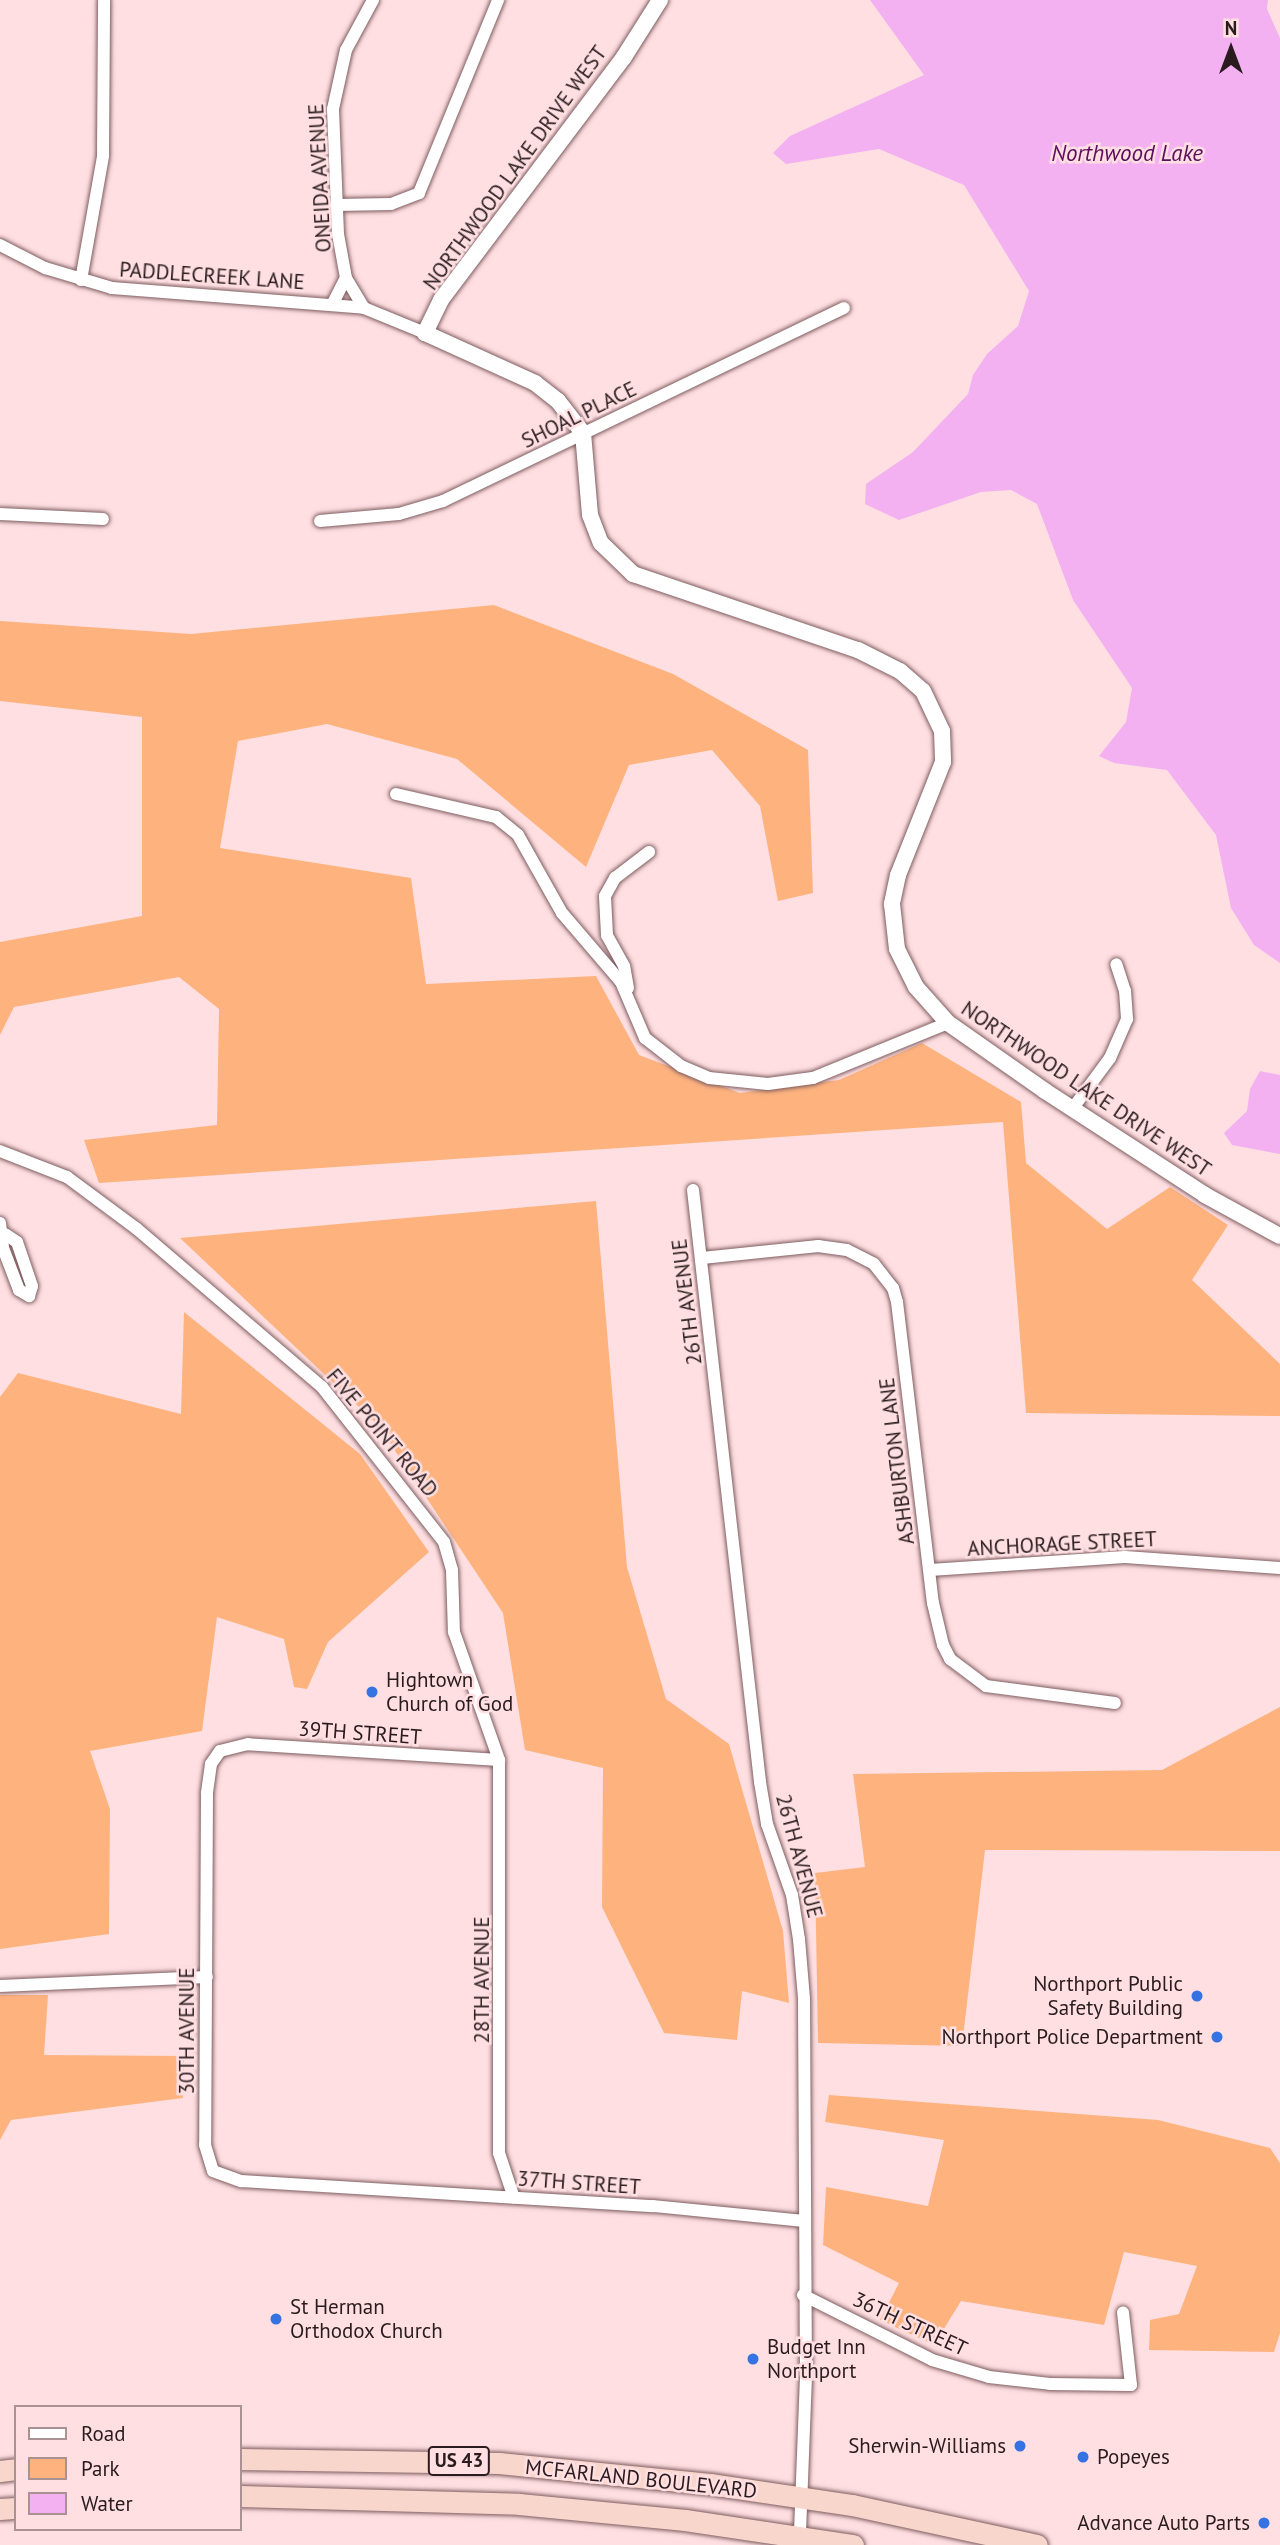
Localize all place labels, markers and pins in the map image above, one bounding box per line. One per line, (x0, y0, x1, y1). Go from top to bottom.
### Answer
place label: Hightown Church of God (386, 1667, 513, 1717)
marker: Hightown Church of God (364, 1684, 380, 1700)
place label: Northport Public Safety Building (1033, 1971, 1183, 2021)
marker: Northport Public Safety Building (1189, 1988, 1205, 2004)
place label: Northport Police Department (941, 2024, 1203, 2050)
marker: Northport Police Department (1209, 2029, 1225, 2045)
place label: St Herman Orthodox Church (290, 2294, 443, 2344)
marker: St Herman Orthodox Church (268, 2311, 284, 2327)
place label: Budget Inn Northport (767, 2334, 866, 2384)
marker: Budget Inn Northport (745, 2351, 761, 2367)
place label: Sherwin-Williams (848, 2433, 1006, 2459)
marker: Sherwin-Williams (1012, 2438, 1028, 2454)
place label: Popeyes (1097, 2444, 1170, 2470)
marker: Popeyes (1075, 2449, 1091, 2465)
place label: Advance Auto Parts (1077, 2510, 1250, 2536)
marker: Advance Auto Parts (1256, 2515, 1272, 2531)

